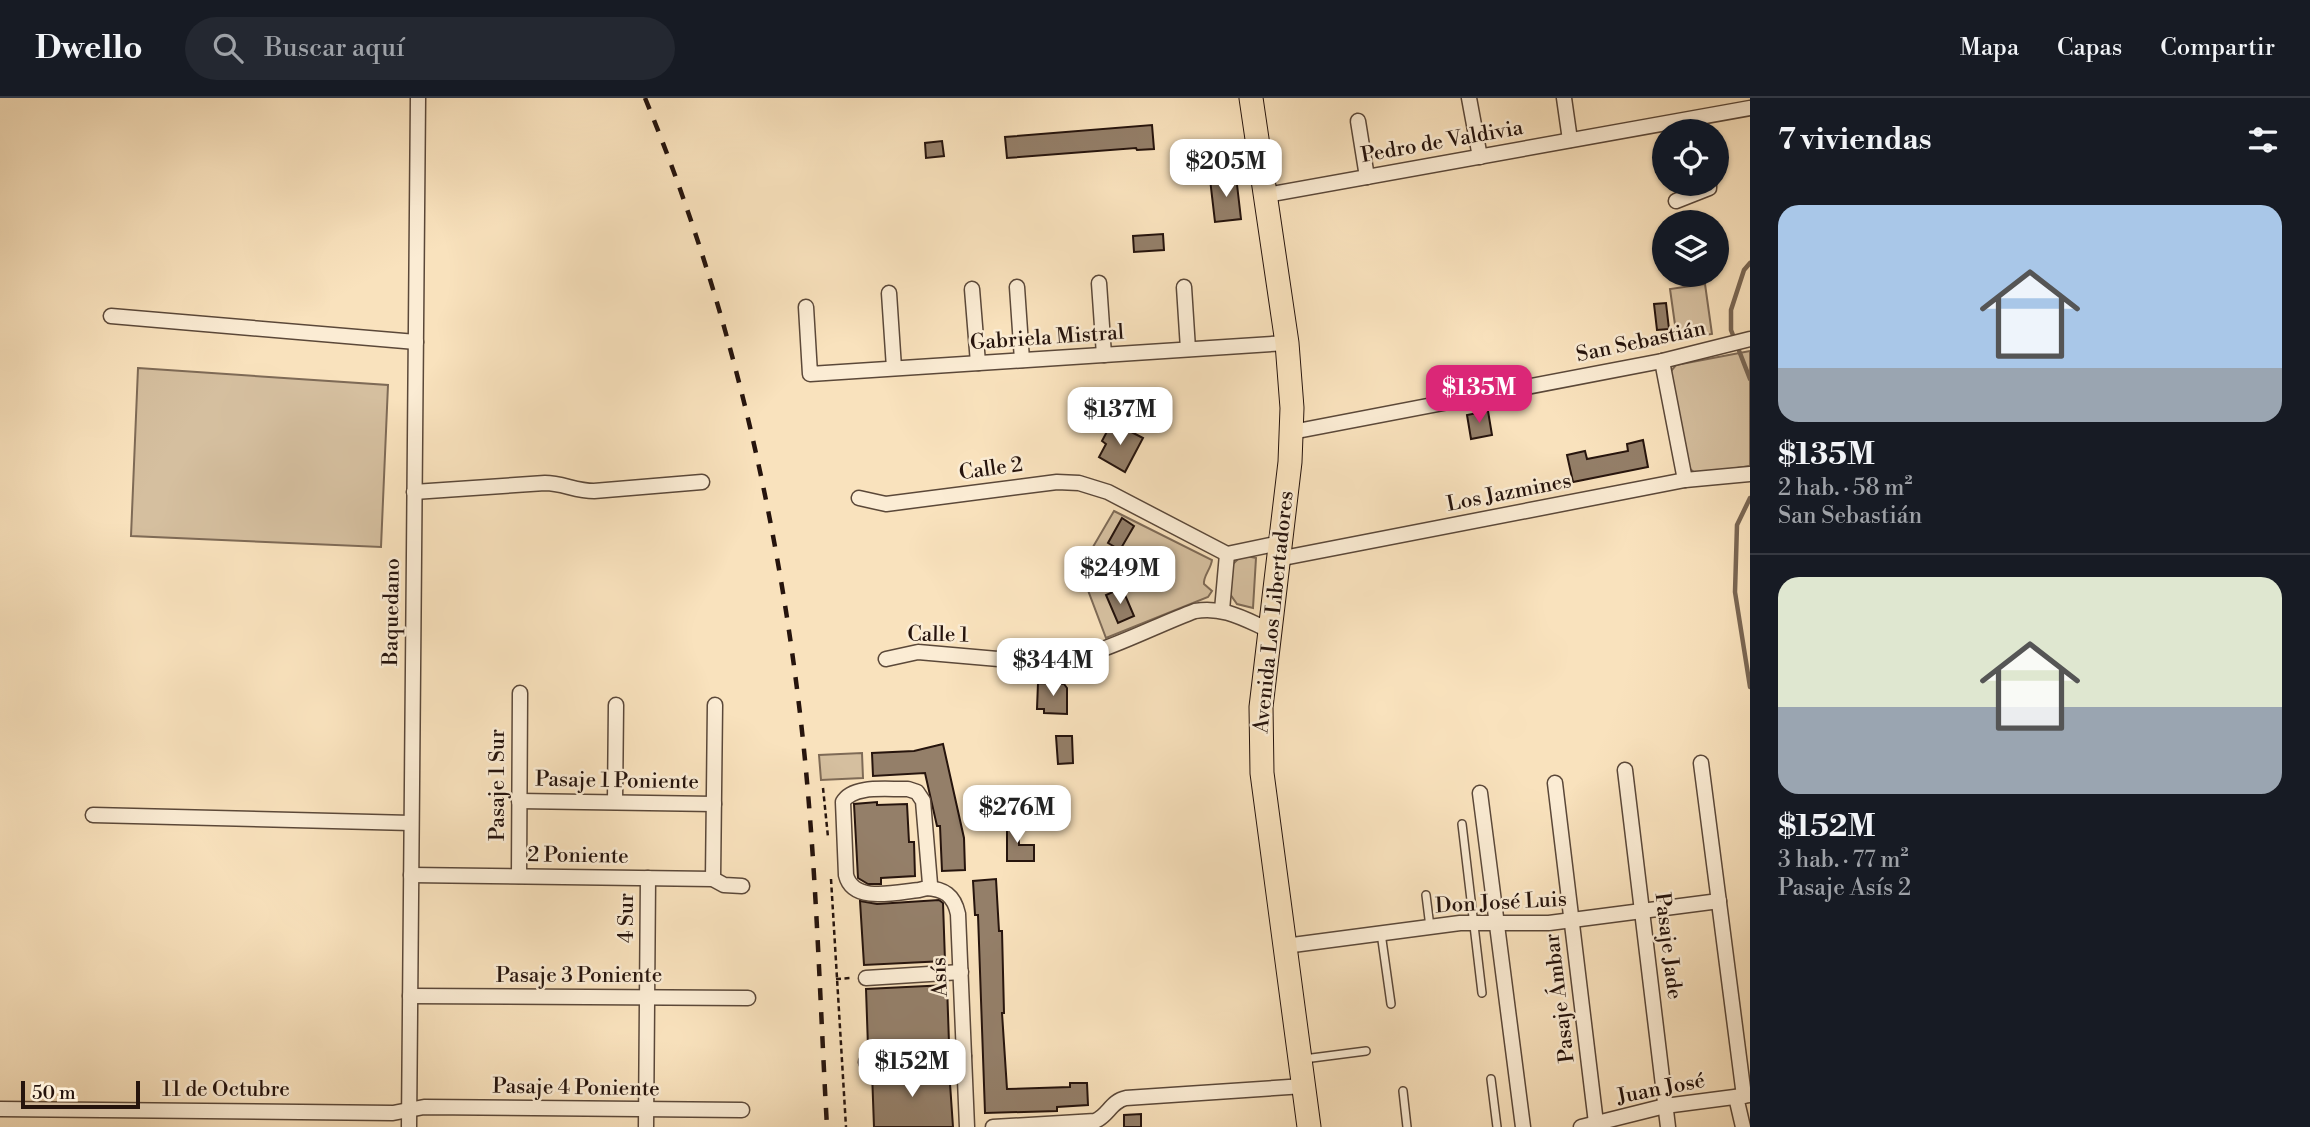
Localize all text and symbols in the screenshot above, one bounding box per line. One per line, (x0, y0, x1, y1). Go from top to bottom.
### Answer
search box (185, 17, 675, 80)
text: Dwello (35, 28, 143, 69)
icon: search (209, 29, 247, 67)
text: Buscar aquí (265, 32, 405, 64)
text: Mapa (1960, 33, 2019, 63)
text: Capas (2057, 33, 2122, 63)
text: Compartir (2160, 33, 2275, 63)
street label: Pedro de Valdivia (1359, 115, 1526, 169)
map controls (1652, 119, 1729, 287)
button: locate (1652, 119, 1729, 196)
text: 7 viviendas (1778, 121, 1932, 159)
icon: filters (2244, 121, 2282, 159)
pin: $205M (1177, 140, 1275, 199)
text: $205M (1186, 148, 1266, 176)
button: layers (1652, 210, 1729, 287)
icon: home (1967, 251, 2093, 377)
street label: San Sebastián (1574, 315, 1709, 368)
street label: Gabriela Mistral (969, 320, 1125, 356)
pin: $135M (1430, 366, 1528, 425)
text: $135M (1442, 374, 1516, 402)
pin: $137M (1071, 388, 1169, 447)
text: $137M (1084, 396, 1156, 424)
text: $135M (1778, 436, 1875, 474)
street label: Calle 2 (957, 452, 1025, 486)
street label: Los Jazmines (1444, 468, 1574, 518)
text: 2 hab. · 58 m² (1778, 474, 1913, 502)
street label: Avenida Los Libertadores (1248, 490, 1300, 735)
text: San Sebastián (1778, 502, 1922, 530)
pin: $249M (1071, 546, 1169, 606)
text: $249M (1080, 555, 1160, 583)
street label: Baquedano (378, 558, 406, 667)
street label: Calle 1 (907, 621, 969, 649)
icon: home (1967, 623, 2093, 749)
pin: $344M (1004, 638, 1102, 698)
text: $344M (1013, 647, 1093, 675)
street label: Pasaje 1 Sur (485, 729, 511, 841)
street label: Pasaje 1 Poniente (535, 767, 699, 795)
pin: $276M (968, 786, 1066, 845)
text: $276M (979, 794, 1055, 822)
text: $152M (1778, 808, 1875, 846)
street label: 2 Poniente (527, 842, 629, 870)
text: 3 hab. · 77 m² (1778, 846, 1909, 874)
text: Pasaje Asís 2 (1778, 874, 1911, 902)
street label: Don José Luis (1434, 887, 1568, 919)
street label: Pasaje Jade (1649, 891, 1687, 1001)
street label: 4 Sur (614, 893, 640, 943)
street label: Pasaje Ámbar (1537, 932, 1581, 1064)
street label: Asís (926, 956, 954, 999)
street label: Pasaje 3 Poniente (496, 963, 662, 989)
pin: $152M (863, 1040, 961, 1099)
text: $152M (875, 1048, 949, 1076)
street label: Juan José (1614, 1068, 1707, 1110)
street label: Pasaje 4 Poniente (492, 1074, 660, 1102)
street label: 11 de Octubre (162, 1077, 290, 1103)
scale bar (21, 1078, 140, 1110)
text: 50 m (32, 1081, 76, 1105)

